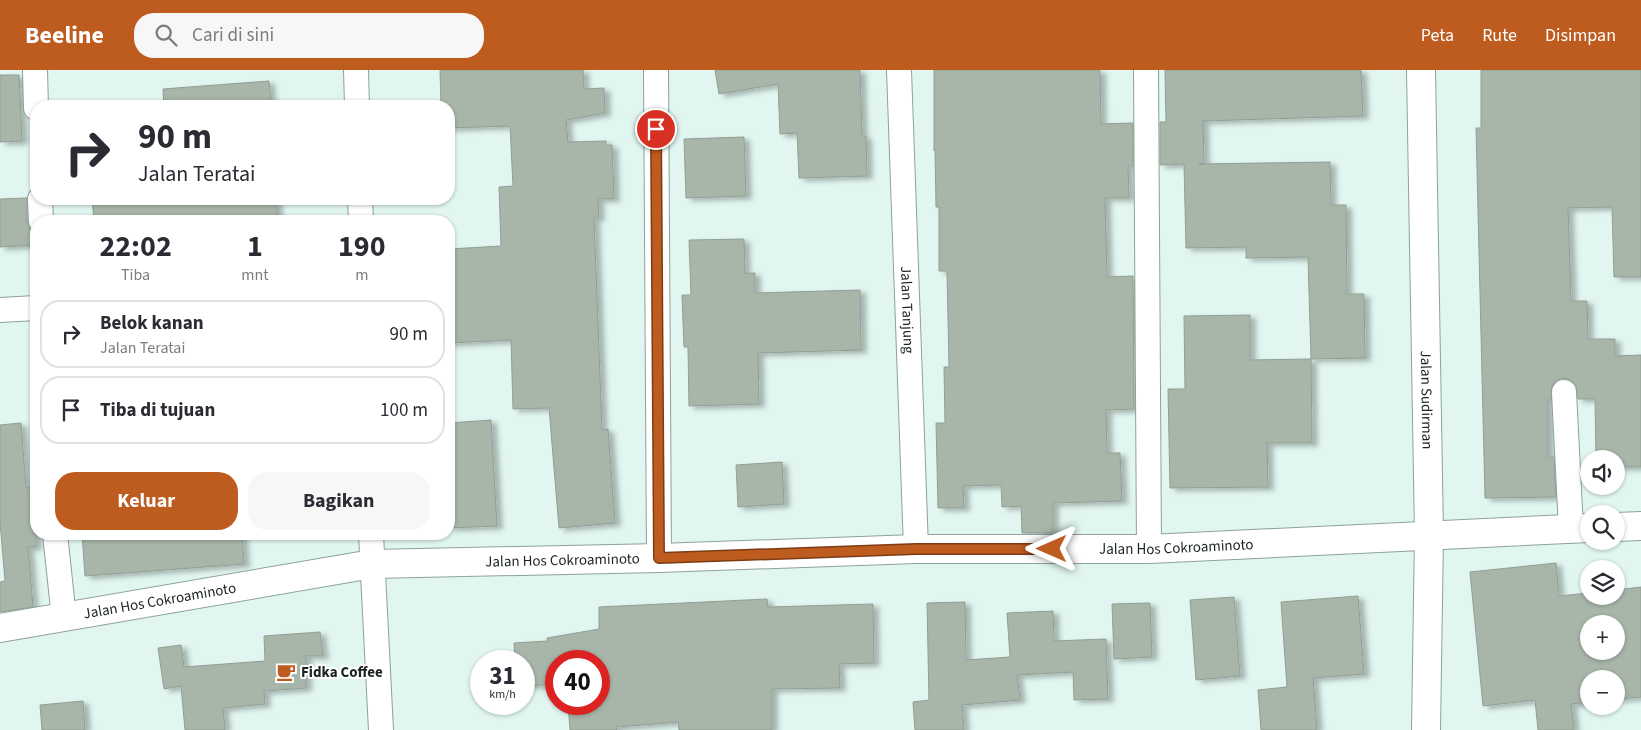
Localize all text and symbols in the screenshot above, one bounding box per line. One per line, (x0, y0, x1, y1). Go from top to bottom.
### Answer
search box (134, 13, 484, 58)
text: Beeline (25, 18, 104, 53)
icon: search (152, 21, 180, 49)
text: Cari di sini (192, 22, 274, 49)
text: Peta (1421, 23, 1454, 48)
text: Rute (1482, 23, 1517, 48)
text: Disimpan (1545, 23, 1616, 48)
pin (635, 108, 677, 150)
text: 90 m (138, 112, 212, 162)
icon: arrive (642, 115, 670, 143)
icon: right (55, 120, 120, 185)
text: Jalan Teratai (138, 158, 255, 190)
text: 22:02 (99, 225, 172, 268)
text: 1 (247, 225, 263, 268)
text: 190 (338, 225, 386, 268)
text: Tiba (121, 264, 150, 286)
text: mnt (241, 264, 269, 286)
text: m (355, 264, 368, 286)
street label: Jalan Tanjung (895, 266, 919, 355)
text: Belok kanan (100, 310, 204, 337)
icon: right (57, 320, 85, 348)
text: 90 m (390, 321, 428, 348)
text: Jalan Teratai (100, 337, 185, 359)
street label: Jalan Sudirman (1415, 350, 1438, 450)
icon: arrive (57, 396, 85, 424)
text: Tiba di tujuan (100, 397, 215, 424)
text: 100 m (380, 397, 428, 424)
map controls (1580, 450, 1625, 715)
button: sound (1580, 450, 1625, 495)
button: Keluar (55, 472, 238, 530)
button: Bagikan (248, 472, 430, 530)
button: search (1580, 505, 1625, 550)
position arrow (1025, 522, 1077, 574)
street label: Jalan Hos Cokroaminoto (1099, 534, 1254, 560)
street label: Jalan Hos Cokroaminoto (485, 548, 640, 573)
button: layers (1580, 560, 1625, 605)
street label: Jalan Hos Cokroaminoto (82, 578, 238, 624)
button: + (1580, 615, 1625, 660)
speed limit sign: 40 (545, 650, 610, 715)
text: 31 (489, 658, 516, 694)
cafe icon: Fidka Coffee (275, 661, 297, 683)
place label: Fidka Coffee (301, 662, 383, 683)
button: − (1580, 670, 1625, 715)
text: km/h (489, 686, 516, 703)

